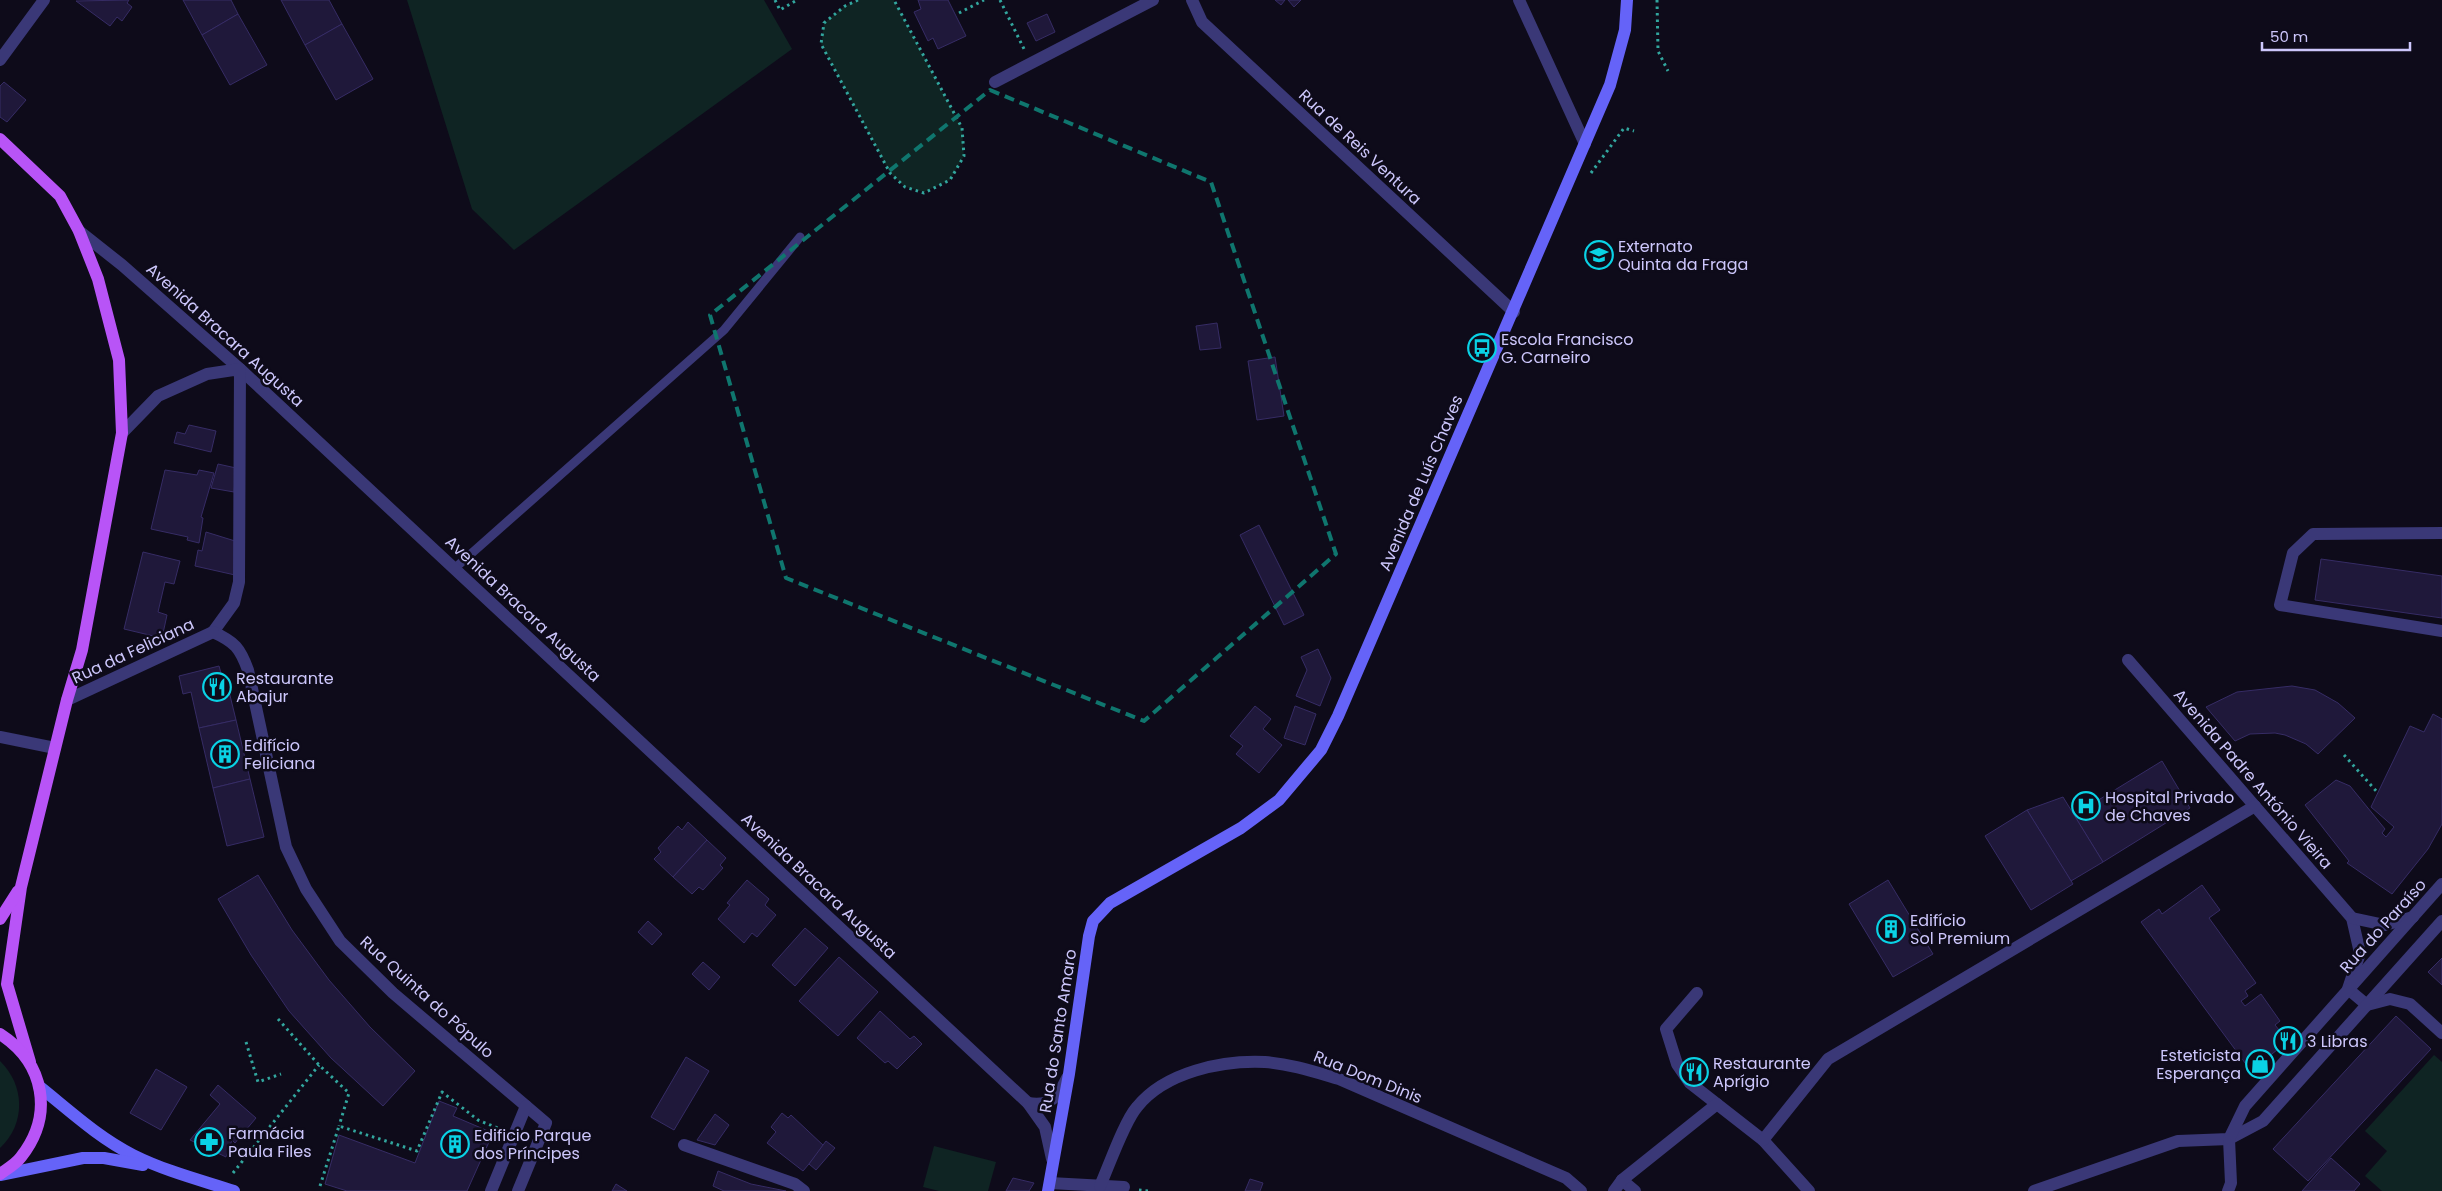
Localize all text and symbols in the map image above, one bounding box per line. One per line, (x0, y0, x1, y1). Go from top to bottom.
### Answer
scale bar (2262, 20, 2410, 52)
text: 50 m (2270, 26, 2308, 47)
street label: Rua de Reis Ventura (1294, 84, 1426, 210)
place label: Externato Quinta da Fraga (1618, 235, 1748, 276)
school or university icon: Externato Quinta da Fraga (1584, 240, 1614, 270)
street label: Avenida Bracara Augusta (141, 258, 309, 412)
place label: Escola Francisco G. Carneiro (1501, 328, 1634, 369)
bus stop icon: Escola Francisco G. Carneiro (1467, 333, 1497, 363)
street label: Avenida de Luís Chaves (1373, 391, 1469, 575)
street label: Avenida Bracara Augusta (440, 531, 606, 687)
street label: Rua da Feliciana (68, 613, 198, 689)
place label: Restaurante Abajur (236, 667, 334, 708)
restaurant icon: Restaurante Abajur (202, 672, 232, 702)
street label: Avenida Padre António Vieira (2168, 684, 2338, 874)
place label: Edifício Feliciana (244, 734, 315, 775)
building icon: Edifício Feliciana (210, 739, 240, 769)
place label: Hospital Privado de Chaves (2105, 786, 2234, 827)
hospital icon: Hospital Privado de Chaves (2071, 791, 2101, 821)
street label: Avenida Bracara Augusta (736, 808, 902, 964)
street label: Rua do Paraíso (2334, 874, 2432, 978)
place label: Edifício Sol Premium (1910, 909, 2010, 950)
building icon: Edifício Sol Premium (1876, 914, 1906, 944)
street label: Rua Quinta do Pópulo (355, 931, 499, 1063)
street label: Rua do Santo Amaro (1034, 947, 1082, 1115)
restaurant icon: 3 Libras (2273, 1026, 2303, 1056)
place label: 3 Libras (2307, 1030, 2368, 1053)
place label: Esteticista Esperança (2156, 1044, 2241, 1085)
street label: Rua Dom Dinis (1310, 1045, 1426, 1109)
shop icon: Esteticista Esperança (2245, 1049, 2275, 1079)
place label: Restaurante Aprígio (1713, 1052, 1811, 1093)
restaurant icon: Restaurante Aprígio (1679, 1057, 1709, 1087)
place label: Farmácia Paula Files (228, 1122, 312, 1163)
place label: Edificio Parque dos Príncipes (474, 1124, 591, 1165)
pharmacy icon: Farmácia Paula Files (194, 1127, 224, 1157)
building icon: Edificio Parque dos Príncipes (440, 1129, 470, 1159)

